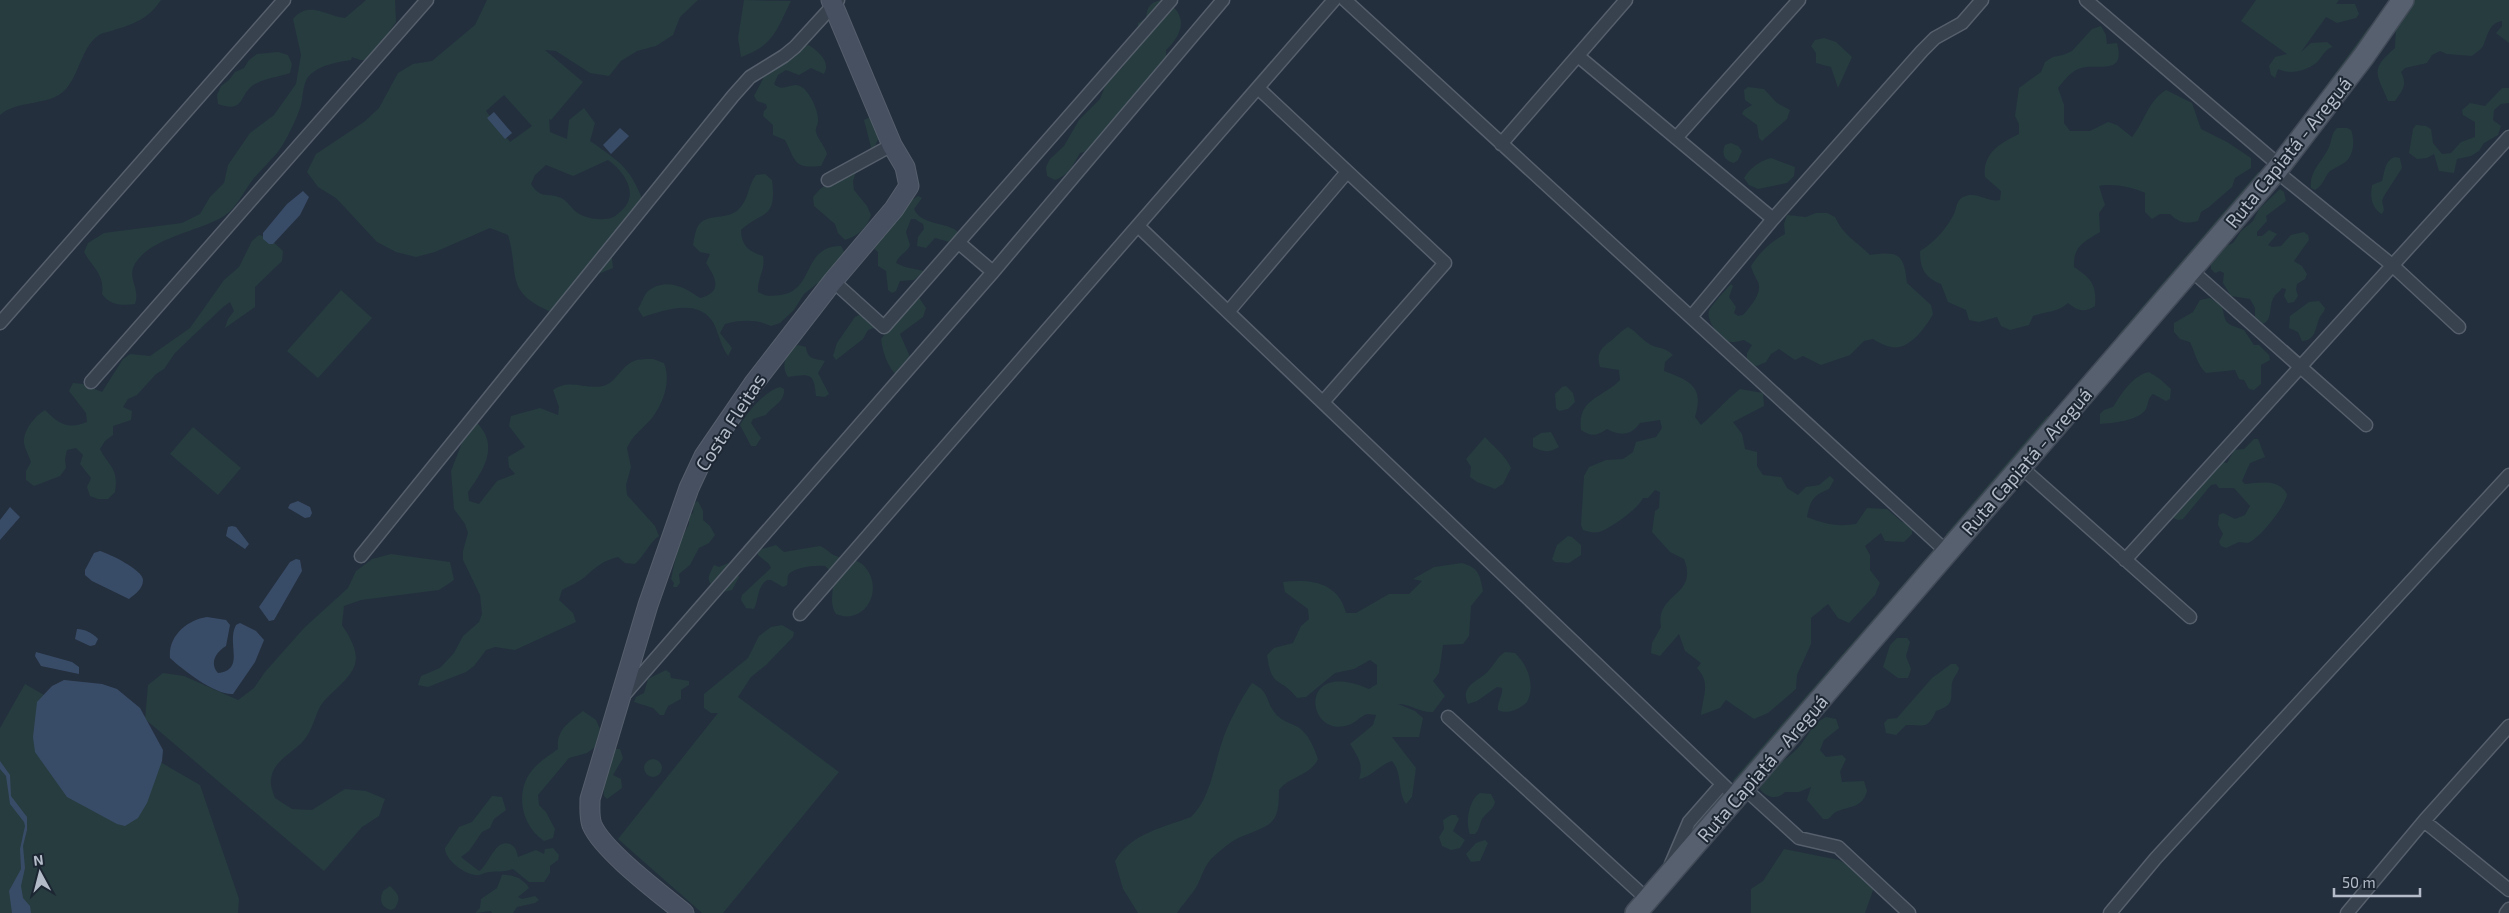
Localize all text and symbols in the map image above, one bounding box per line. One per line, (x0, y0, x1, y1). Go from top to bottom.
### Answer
street label: Ruta Capiatá - Areguá (2220, 72, 2356, 232)
street label: Costa Fleitas (690, 369, 770, 475)
street label: Ruta Capiatá - Areguá (1956, 383, 2096, 539)
street label: Ruta Capiatá - Areguá (1692, 690, 1832, 846)
north arrow (15, 848, 65, 898)
text: N (32, 851, 44, 869)
scale bar (2334, 866, 2420, 898)
text: 50 m (2342, 873, 2376, 891)

